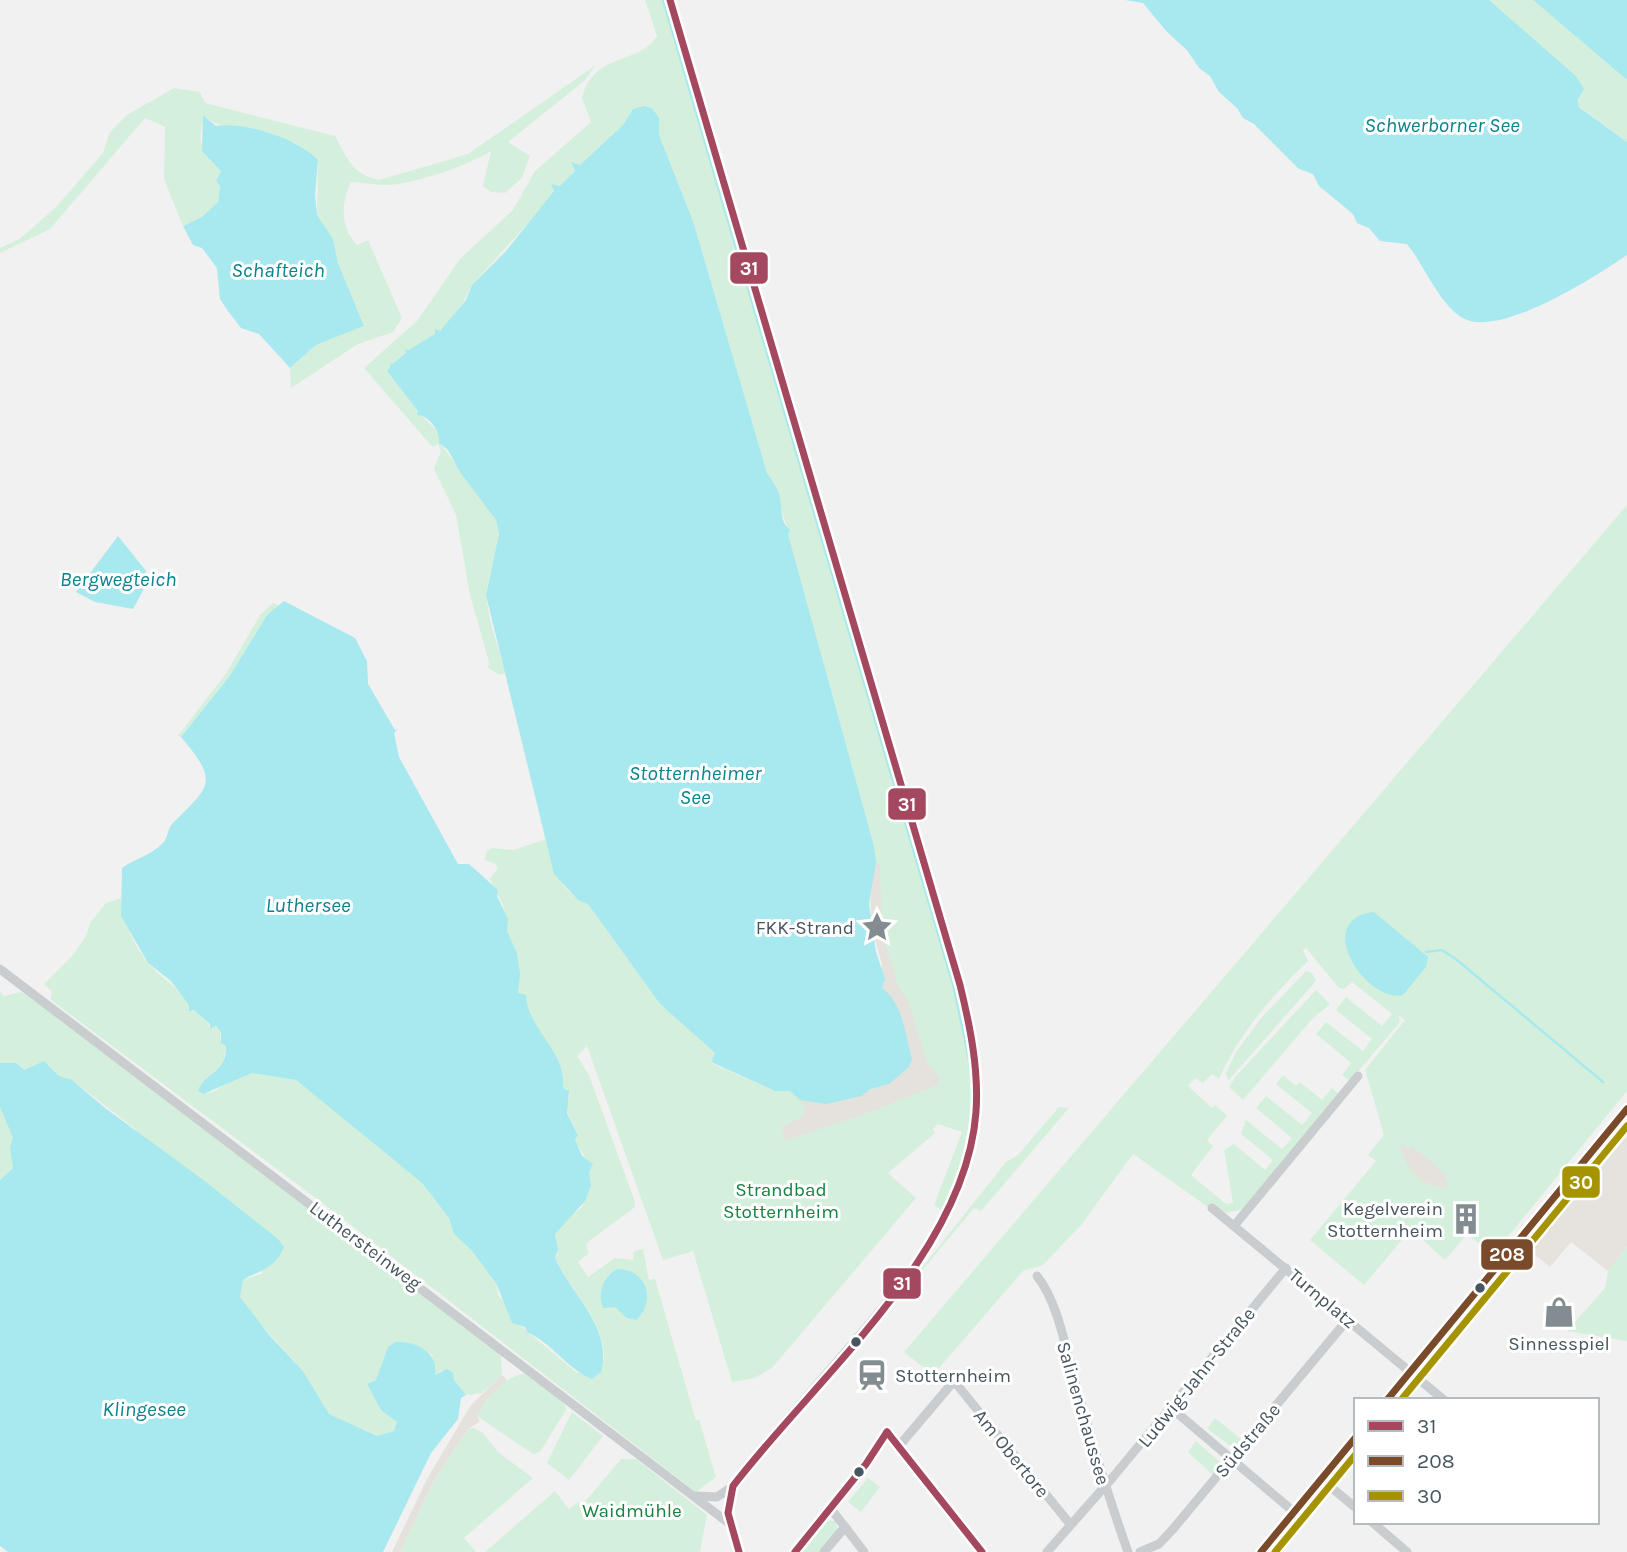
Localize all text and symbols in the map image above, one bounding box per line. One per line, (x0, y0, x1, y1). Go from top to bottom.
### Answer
water label: Schwerborner See (1364, 113, 1520, 137)
line badge: 31 (729, 251, 769, 285)
water label: Schafteich (231, 258, 325, 282)
text: 31 (740, 258, 758, 280)
water label: Bergwegteich (60, 567, 176, 591)
water label: Stotternheimer See (629, 761, 762, 809)
line badge: 31 (887, 787, 927, 821)
text: 31 (898, 794, 916, 816)
water label: Luthersee (265, 893, 351, 917)
place icon: FKK-Strand (860, 910, 894, 944)
place label: FKK-Strand (756, 917, 854, 939)
line badge: 30 (1561, 1165, 1601, 1199)
text: 30 (1569, 1172, 1593, 1194)
park label: Strandbad Stotternheim (723, 1179, 839, 1223)
street label: Luthersteinweg (305, 1197, 426, 1295)
place label: Kegelverein Stotternheim (1327, 1198, 1443, 1242)
building icon: Kegelverein Stotternheim (1449, 1202, 1483, 1236)
line badge: 208 (1480, 1238, 1534, 1271)
text: 208 (1489, 1244, 1525, 1266)
street label: Turnplatz (1284, 1264, 1360, 1333)
line badge: 31 (882, 1267, 922, 1300)
text: 31 (893, 1273, 911, 1295)
unlabelled marker (1473, 1281, 1487, 1295)
shop icon: Sinnesspiel (1542, 1295, 1576, 1329)
street label: Ludwig-Jahn-Straße (1134, 1303, 1260, 1452)
place label: Sinnesspiel (1508, 1333, 1610, 1355)
unlabelled marker (849, 1335, 863, 1349)
street label: Salinenchaussee (1052, 1339, 1114, 1488)
station icon: Stotternheim (855, 1358, 889, 1392)
place label: Stotternheim (895, 1365, 1011, 1387)
water label: Klingesee (102, 1397, 186, 1421)
legend (1354, 1398, 1599, 1524)
street label: Südstraße (1210, 1399, 1285, 1482)
street label: Am Obertore (969, 1405, 1054, 1502)
text: 31 (1417, 1414, 1436, 1438)
text: 208 (1417, 1449, 1455, 1473)
unlabelled marker (852, 1465, 866, 1479)
text: 30 (1417, 1484, 1442, 1508)
park label: Waidmühle (582, 1500, 682, 1522)

